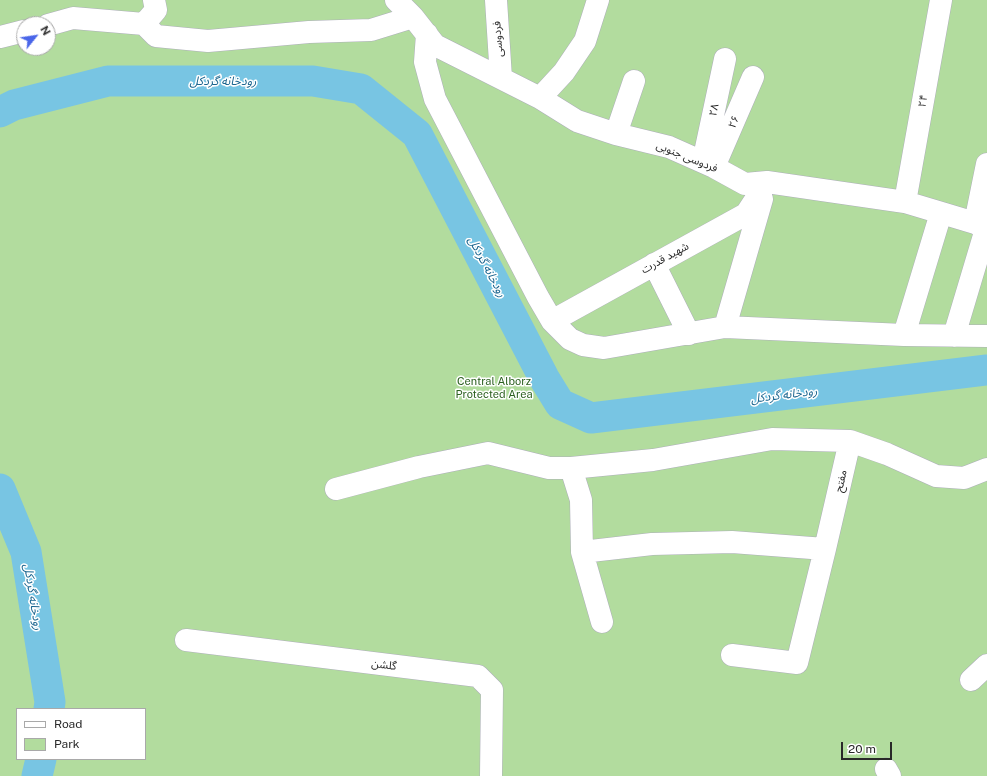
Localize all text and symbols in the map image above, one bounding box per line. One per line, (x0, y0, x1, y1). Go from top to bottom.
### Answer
north arrow (16, 16, 56, 56)
street label: فردوسی (490, 21, 506, 57)
text: N (38, 24, 53, 37)
water label: رودخانه گردکل (190, 74, 256, 88)
street label: ۲۴ (915, 94, 931, 108)
street label: ۲۸ (706, 102, 722, 118)
street label: ۲۶ (725, 114, 743, 130)
street label: فردوسی جنوبی (654, 139, 720, 175)
water label: رودخانه گردکل (465, 234, 509, 300)
street label: شهید قدرت (639, 239, 691, 277)
park label: Central Alborz Protected Area (455, 375, 533, 401)
water label: رودخانه گردکل (750, 384, 818, 406)
street label: مفتح (832, 469, 850, 493)
water label: رودخانه گردکل (21, 563, 45, 631)
street label: گلشن (371, 657, 397, 673)
legend (16, 708, 146, 760)
text: Road (54, 717, 82, 731)
scale bar (843, 734, 894, 760)
text: Park (54, 737, 80, 751)
text: 20 m (848, 742, 876, 756)

